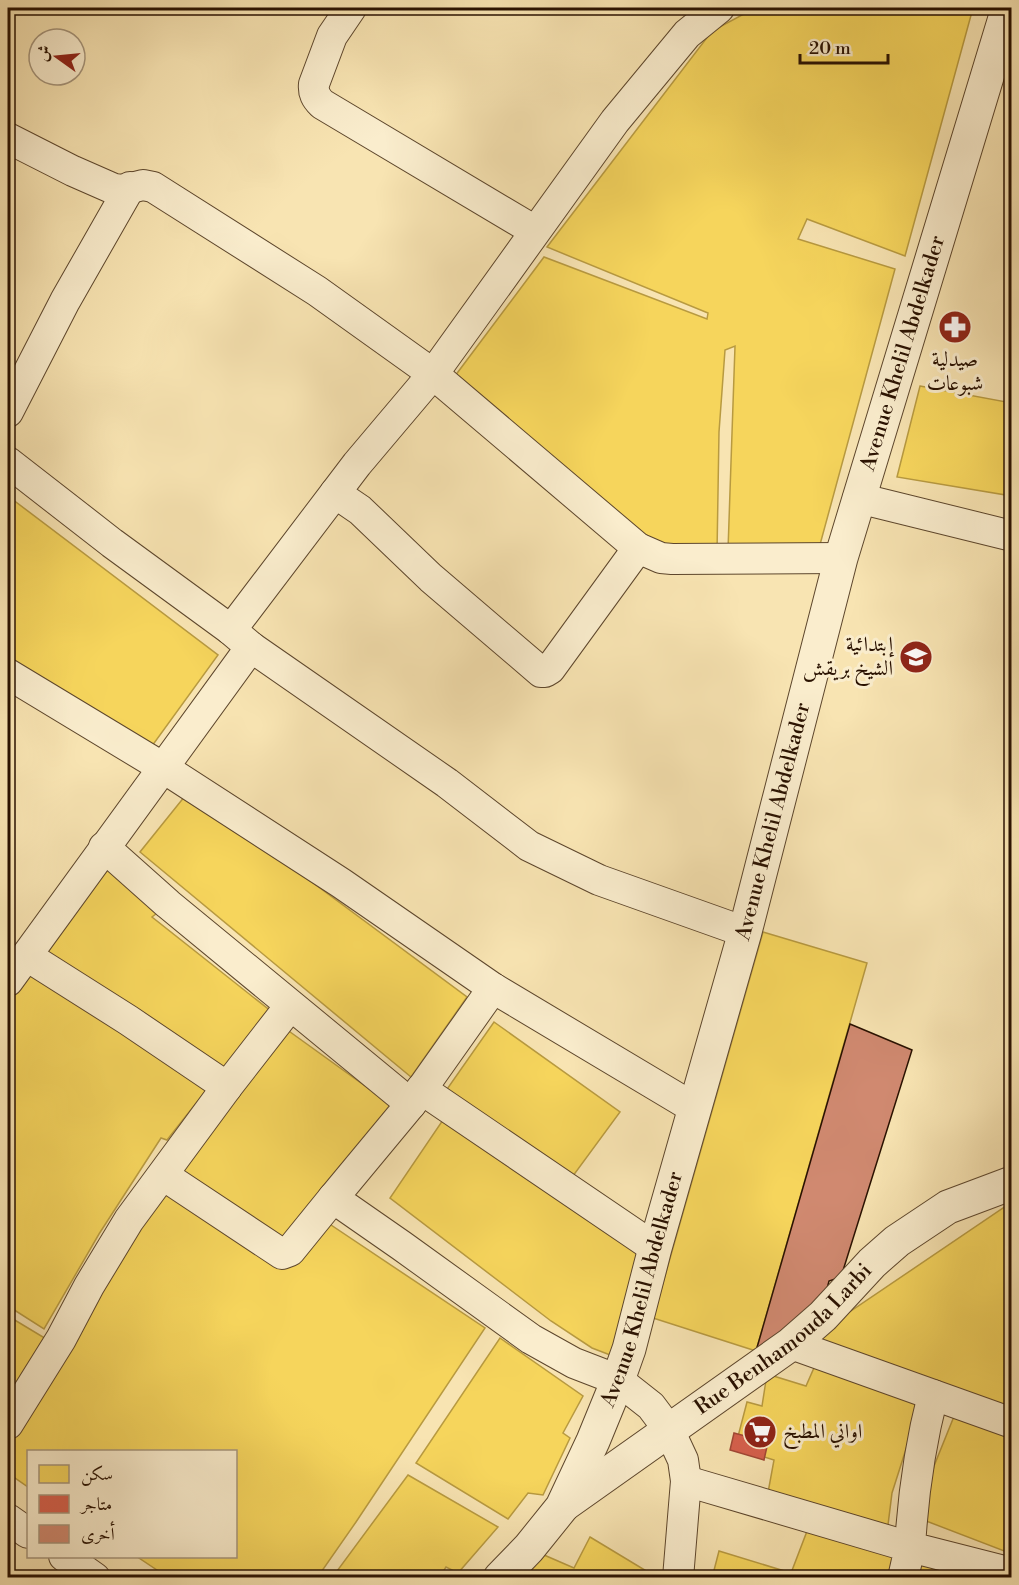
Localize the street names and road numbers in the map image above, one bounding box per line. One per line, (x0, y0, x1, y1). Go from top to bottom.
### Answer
street label: Avenue Khelil Abdelkader (855, 233, 951, 475)
street label: Avenue Khelil Abdelkader (730, 700, 816, 944)
street label: Avenue Khelil Abdelkader (595, 1169, 689, 1412)
street label: Rue Benhamouda Larbi (690, 1258, 878, 1421)

